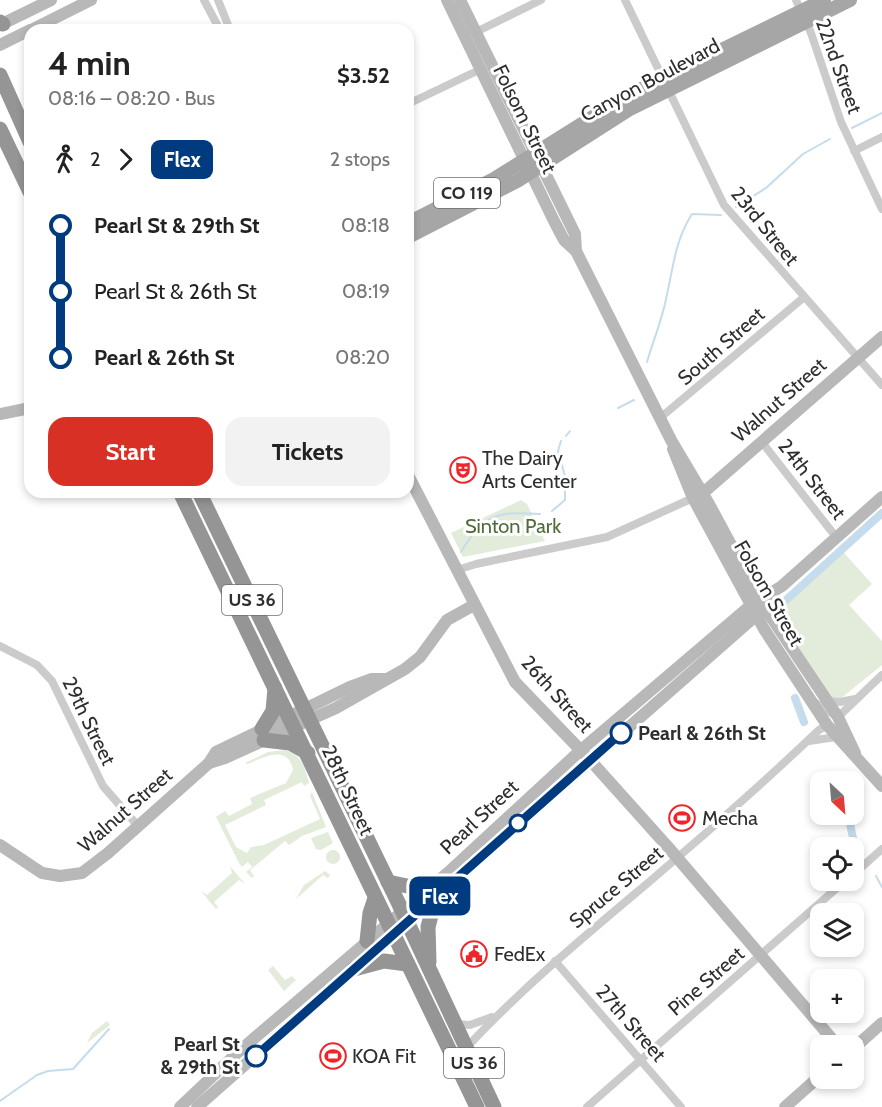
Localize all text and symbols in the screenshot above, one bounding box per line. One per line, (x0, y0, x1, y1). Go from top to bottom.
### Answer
street label: 22nd Street (811, 15, 867, 117)
street label: Canyon Boulevard (576, 33, 724, 127)
text: 4 min (48, 43, 131, 83)
street label: Folsom Street (488, 61, 562, 178)
text: $3.52 (337, 62, 390, 89)
text: 08:16 – 08:20 · Bus (48, 86, 215, 110)
icon: walk (48, 143, 81, 176)
icon: forward (109, 143, 142, 176)
text: 2 (90, 147, 100, 171)
text: Flex (163, 147, 201, 172)
text: 2 stops (330, 147, 390, 171)
road number: CO 119 (434, 178, 500, 208)
street label: 23rd Street (726, 182, 804, 270)
text: Pearl St & 29th St (94, 212, 260, 239)
text: 08:18 (341, 213, 390, 237)
text: Pearl St & 26th St (94, 278, 257, 305)
text: 08:19 (342, 279, 390, 303)
street label: South Street (673, 302, 769, 390)
text: Pearl & 26th St (94, 344, 235, 371)
text: 08:20 (335, 345, 390, 369)
street label: Walnut Street (727, 352, 831, 447)
button: Start (48, 417, 213, 486)
button: Tickets (225, 417, 390, 486)
street label: 24th Street (773, 434, 851, 524)
place label: The Dairy Arts Center (482, 446, 577, 493)
theatre icon: The Dairy Arts Center (448, 455, 478, 485)
park label: Sinton Park (465, 514, 561, 538)
street label: Folsom Street (729, 536, 809, 650)
road number: US 36 (222, 585, 282, 615)
street label: 26th Street (516, 651, 598, 738)
street label: 29th Street (57, 673, 121, 769)
place label: Pearl & 26th St (638, 721, 766, 745)
marker: Pearl & 26th St (610, 722, 632, 744)
street label: 28th Street (317, 741, 379, 839)
street label: Walnut Street (73, 762, 177, 857)
north arrow (810, 771, 864, 825)
map controls (810, 771, 864, 1089)
street label: Pearl Street (435, 775, 523, 859)
sports icon: Mecha (667, 803, 697, 833)
place label: Mecha (702, 806, 758, 830)
unlabelled marker (509, 814, 527, 832)
button: locate (810, 837, 864, 891)
street label: Spruce Street (564, 841, 668, 933)
line badge: Flex (398, 876, 482, 916)
text: Flex (421, 884, 459, 909)
button: layers (810, 903, 864, 957)
public building icon: FedEx (459, 939, 489, 969)
street label: Pine Street (663, 941, 749, 1021)
place label: FedEx (494, 942, 546, 966)
button: + (810, 969, 864, 1023)
street label: 27th Street (591, 980, 671, 1067)
place label: Pearl St & 29th St (161, 1032, 240, 1079)
button: − (810, 1035, 864, 1089)
sports icon: KOA Fit (318, 1041, 348, 1071)
place label: KOA Fit (352, 1044, 416, 1068)
marker: Pearl St & 29th St (245, 1045, 267, 1067)
road number: US 36 (444, 1048, 504, 1078)

